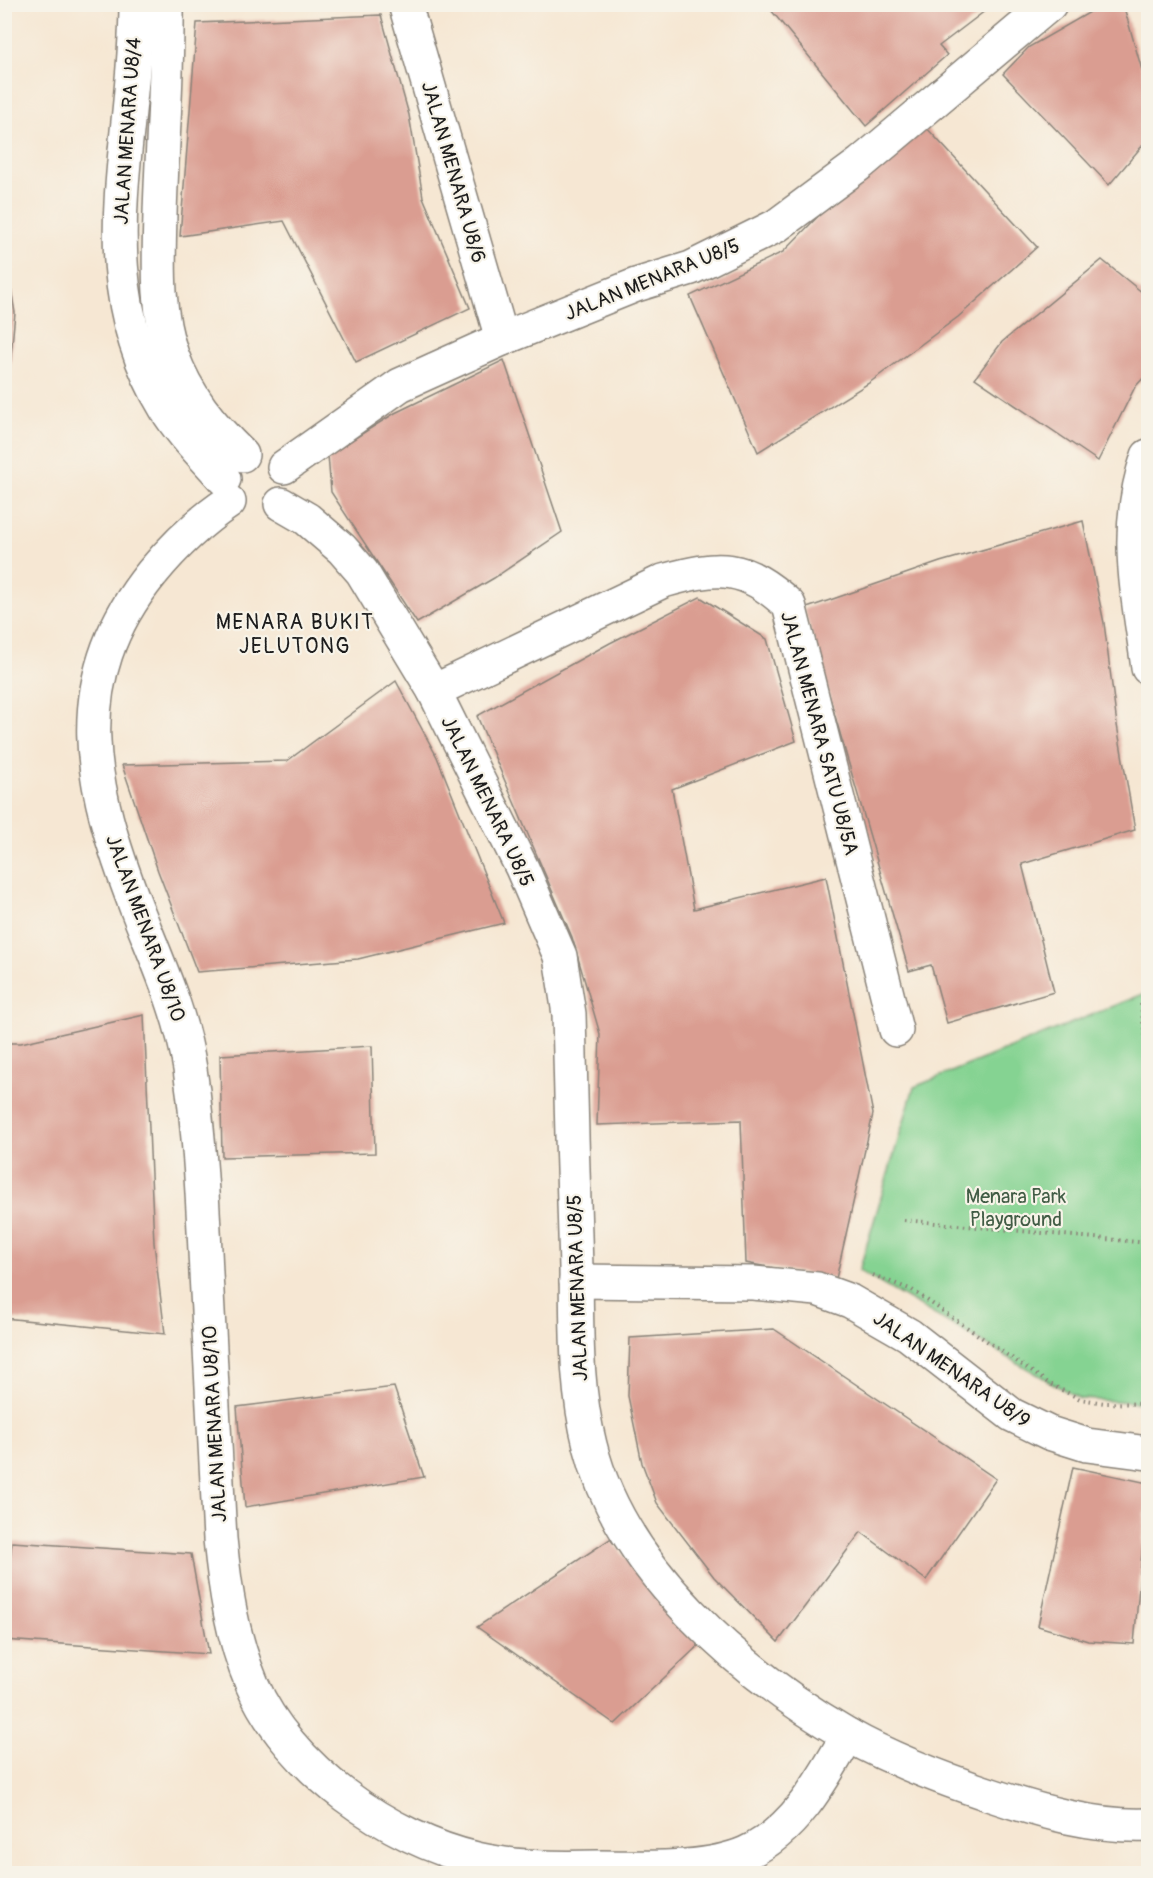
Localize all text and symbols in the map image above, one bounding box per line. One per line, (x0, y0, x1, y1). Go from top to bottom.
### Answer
street label: JALAN MENARA U8/4 (108, 36, 147, 225)
street label: JALAN MENARA U8/6 (416, 79, 491, 266)
street label: JALAN MENARA U8/5 (561, 233, 743, 326)
district label: MENARA BUKIT JELUTONG (216, 609, 374, 660)
street label: JALAN MENARA SATU U8/5A (775, 609, 864, 858)
street label: JALAN MENARA U8/5 (435, 712, 540, 891)
street label: JALAN MENARA U8/10 (100, 831, 191, 1025)
park label: Menara Park Playground (966, 1184, 1067, 1232)
street label: JALAN MENARA U8/5 (562, 1194, 593, 1382)
street label: JALAN MENARA U8/9 (868, 1306, 1035, 1433)
street label: JALAN MENARA U8/10 (197, 1325, 232, 1523)

